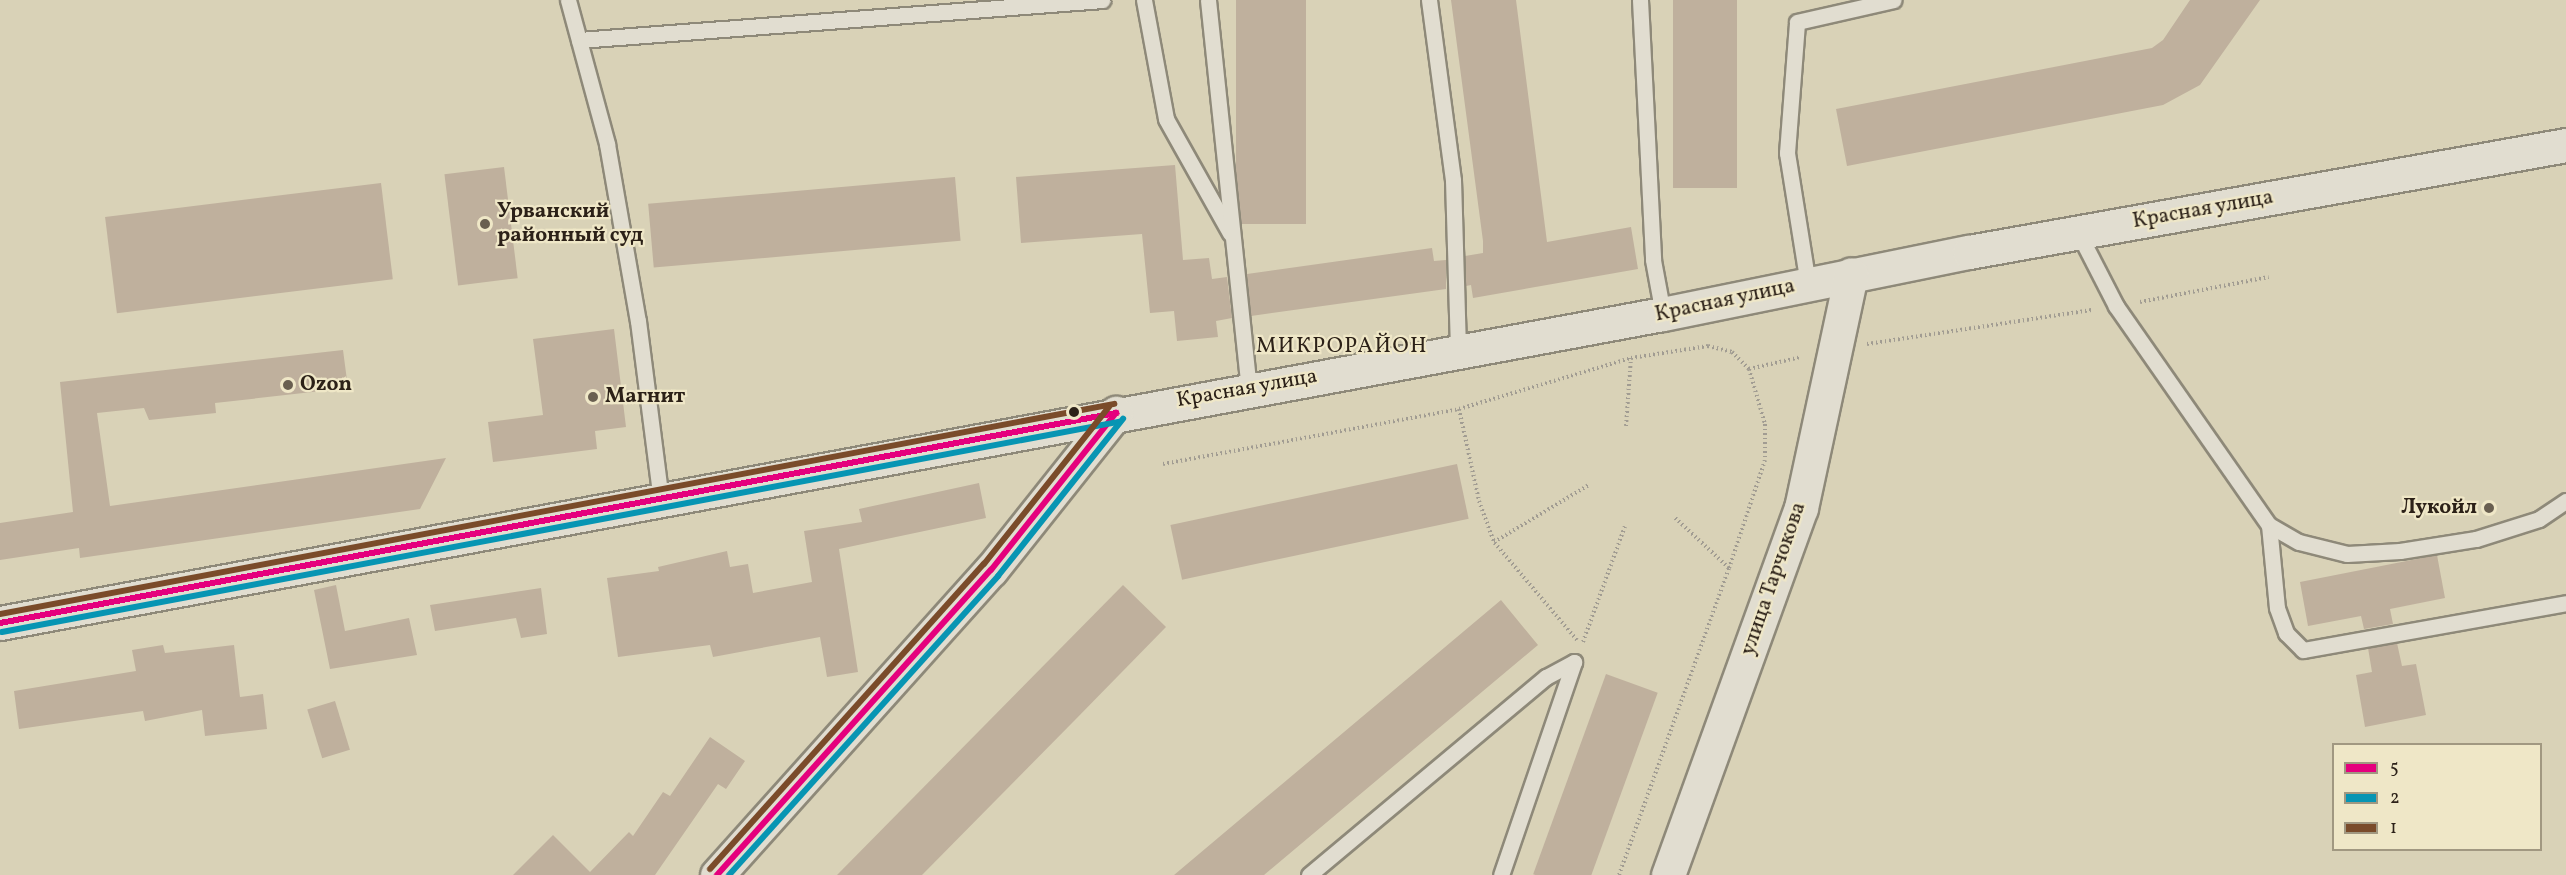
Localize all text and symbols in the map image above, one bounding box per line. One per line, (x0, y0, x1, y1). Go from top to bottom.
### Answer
street label: Красная улица (2130, 185, 2276, 235)
place label: Урванский районный суд (497, 199, 643, 249)
marker: Урванский районный суд (478, 217, 492, 231)
street label: Красная улица (1652, 274, 1798, 328)
district label: МИКРОРАЙОН (1256, 334, 1428, 360)
street label: Красная улица (1174, 364, 1320, 414)
place label: Ozon (300, 372, 352, 398)
marker: Ozon (281, 378, 295, 392)
place label: Магнит (605, 384, 685, 410)
marker: Магнит (586, 390, 600, 404)
unlabelled marker (1068, 406, 1080, 418)
place label: Лукойл (2401, 495, 2477, 521)
street label: улица Тарчокова (1736, 499, 1812, 659)
marker: Лукойл (2482, 501, 2496, 515)
legend (2332, 743, 2542, 851)
text: 5 (2390, 756, 2399, 781)
text: 2 (2390, 786, 2400, 811)
text: 1 (2390, 816, 2397, 841)

